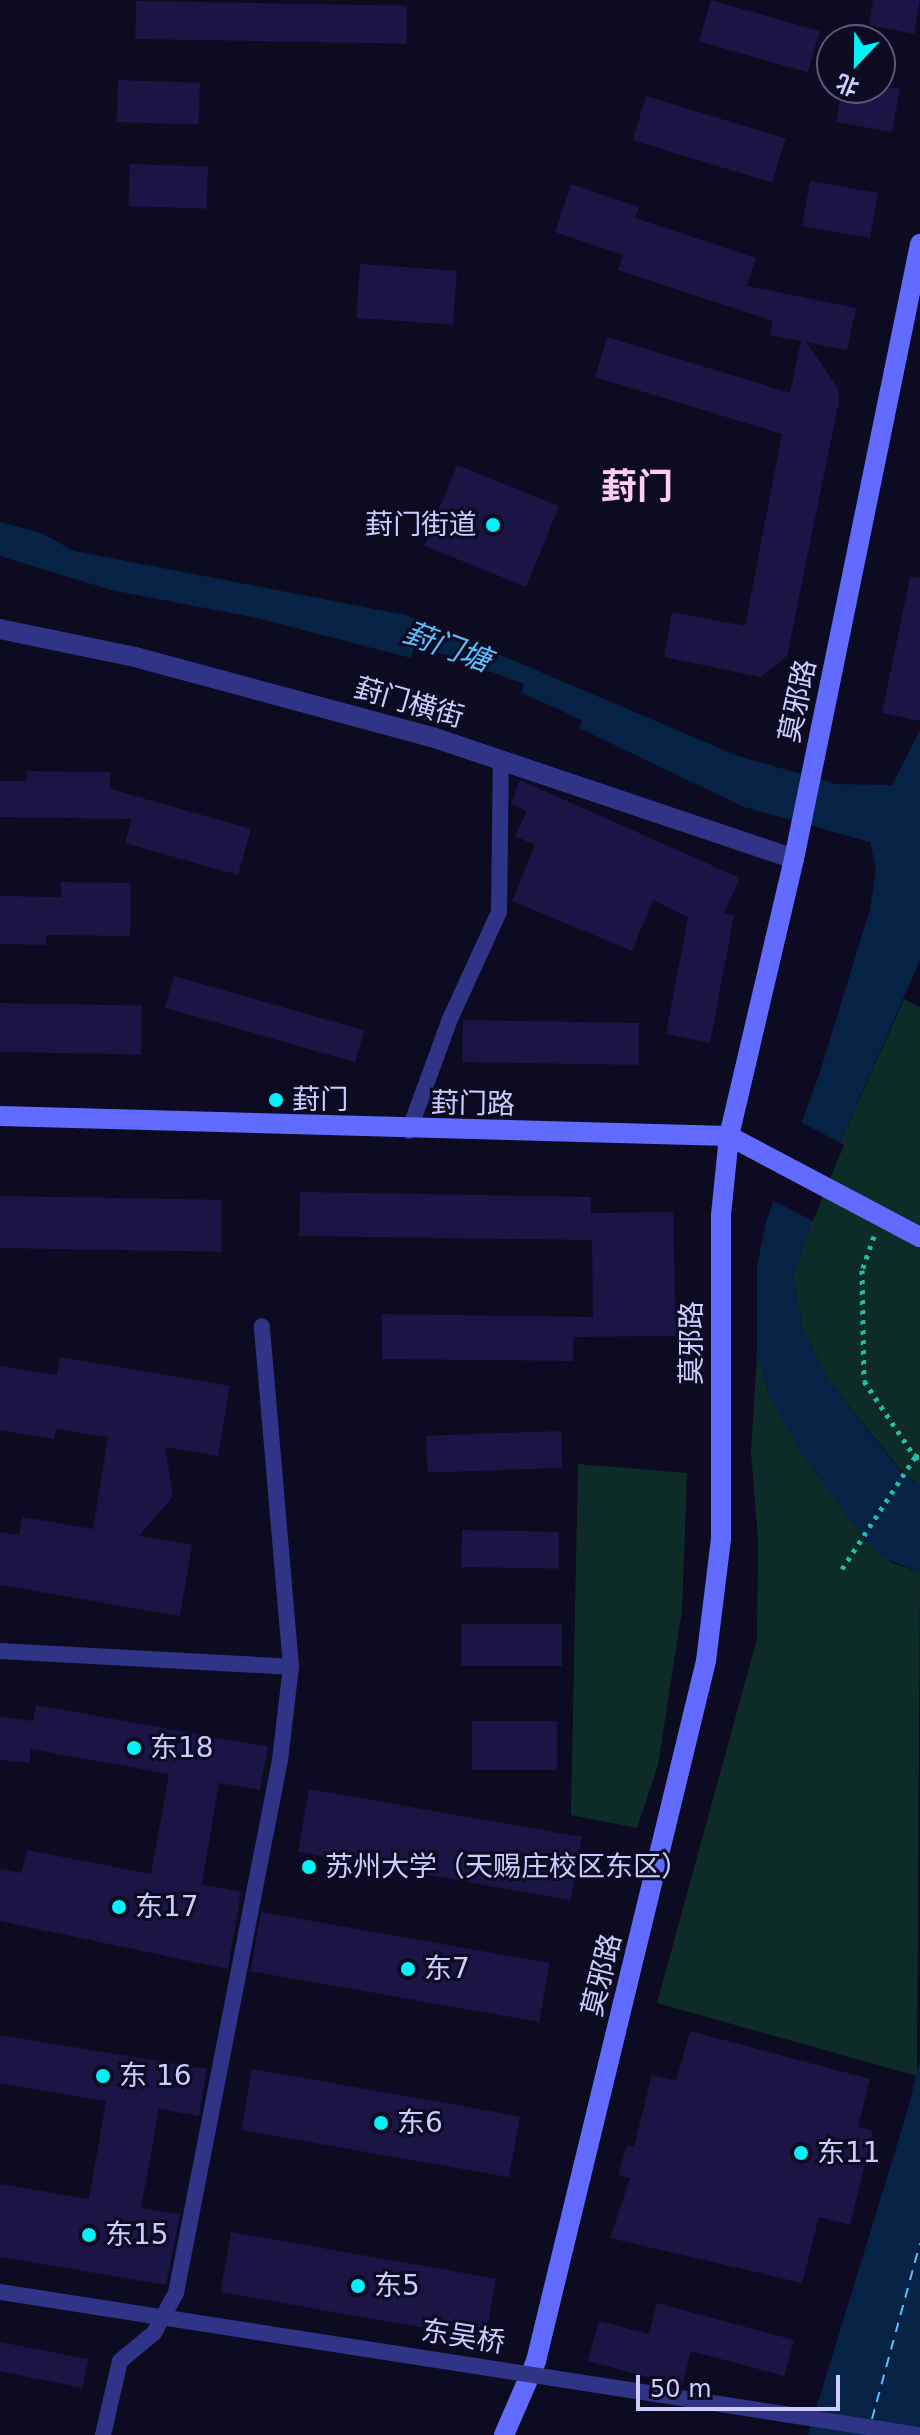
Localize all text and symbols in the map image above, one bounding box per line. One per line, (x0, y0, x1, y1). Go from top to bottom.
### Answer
north arrow (816, 24, 896, 104)
text: 北 (833, 69, 862, 101)
district label: 葑门 (601, 465, 673, 509)
place label: 葑门街道 (365, 508, 477, 542)
marker: 葑门街道 (484, 516, 502, 534)
water label: 葑门塘 (399, 615, 495, 679)
street label: 莫邪路 (773, 656, 823, 746)
street label: 葑门横街 (351, 671, 467, 735)
place label: 葑门 (292, 1083, 348, 1117)
street label: 葑门路 (431, 1086, 515, 1122)
marker: 葑门 (267, 1091, 285, 1109)
street label: 莫邪路 (675, 1301, 709, 1385)
place label: 东18 (150, 1731, 214, 1765)
marker: 东18 (125, 1739, 143, 1757)
place label: 苏州大学（天赐庄校区东区） (325, 1850, 689, 1884)
marker: 苏州大学（天赐庄校区东区） (300, 1858, 318, 1876)
place label: 东17 (135, 1890, 199, 1924)
marker: 东17 (110, 1898, 128, 1916)
street label: 莫邪路 (576, 1930, 628, 2020)
place label: 东7 (424, 1952, 470, 1986)
marker: 东7 (399, 1960, 417, 1978)
place label: 东 16 (119, 2059, 192, 2093)
marker: 东 16 (94, 2067, 112, 2085)
place label: 东6 (397, 2106, 443, 2140)
marker: 东6 (372, 2114, 390, 2132)
place label: 东11 (817, 2136, 881, 2170)
marker: 东11 (792, 2144, 810, 2162)
place label: 东15 (105, 2218, 169, 2252)
marker: 东15 (80, 2226, 98, 2244)
place label: 东5 (374, 2269, 420, 2303)
marker: 东5 (349, 2277, 367, 2295)
street label: 东吴桥 (419, 2314, 507, 2360)
scale bar (640, 2359, 844, 2409)
text: 50 m (650, 2375, 712, 2403)

